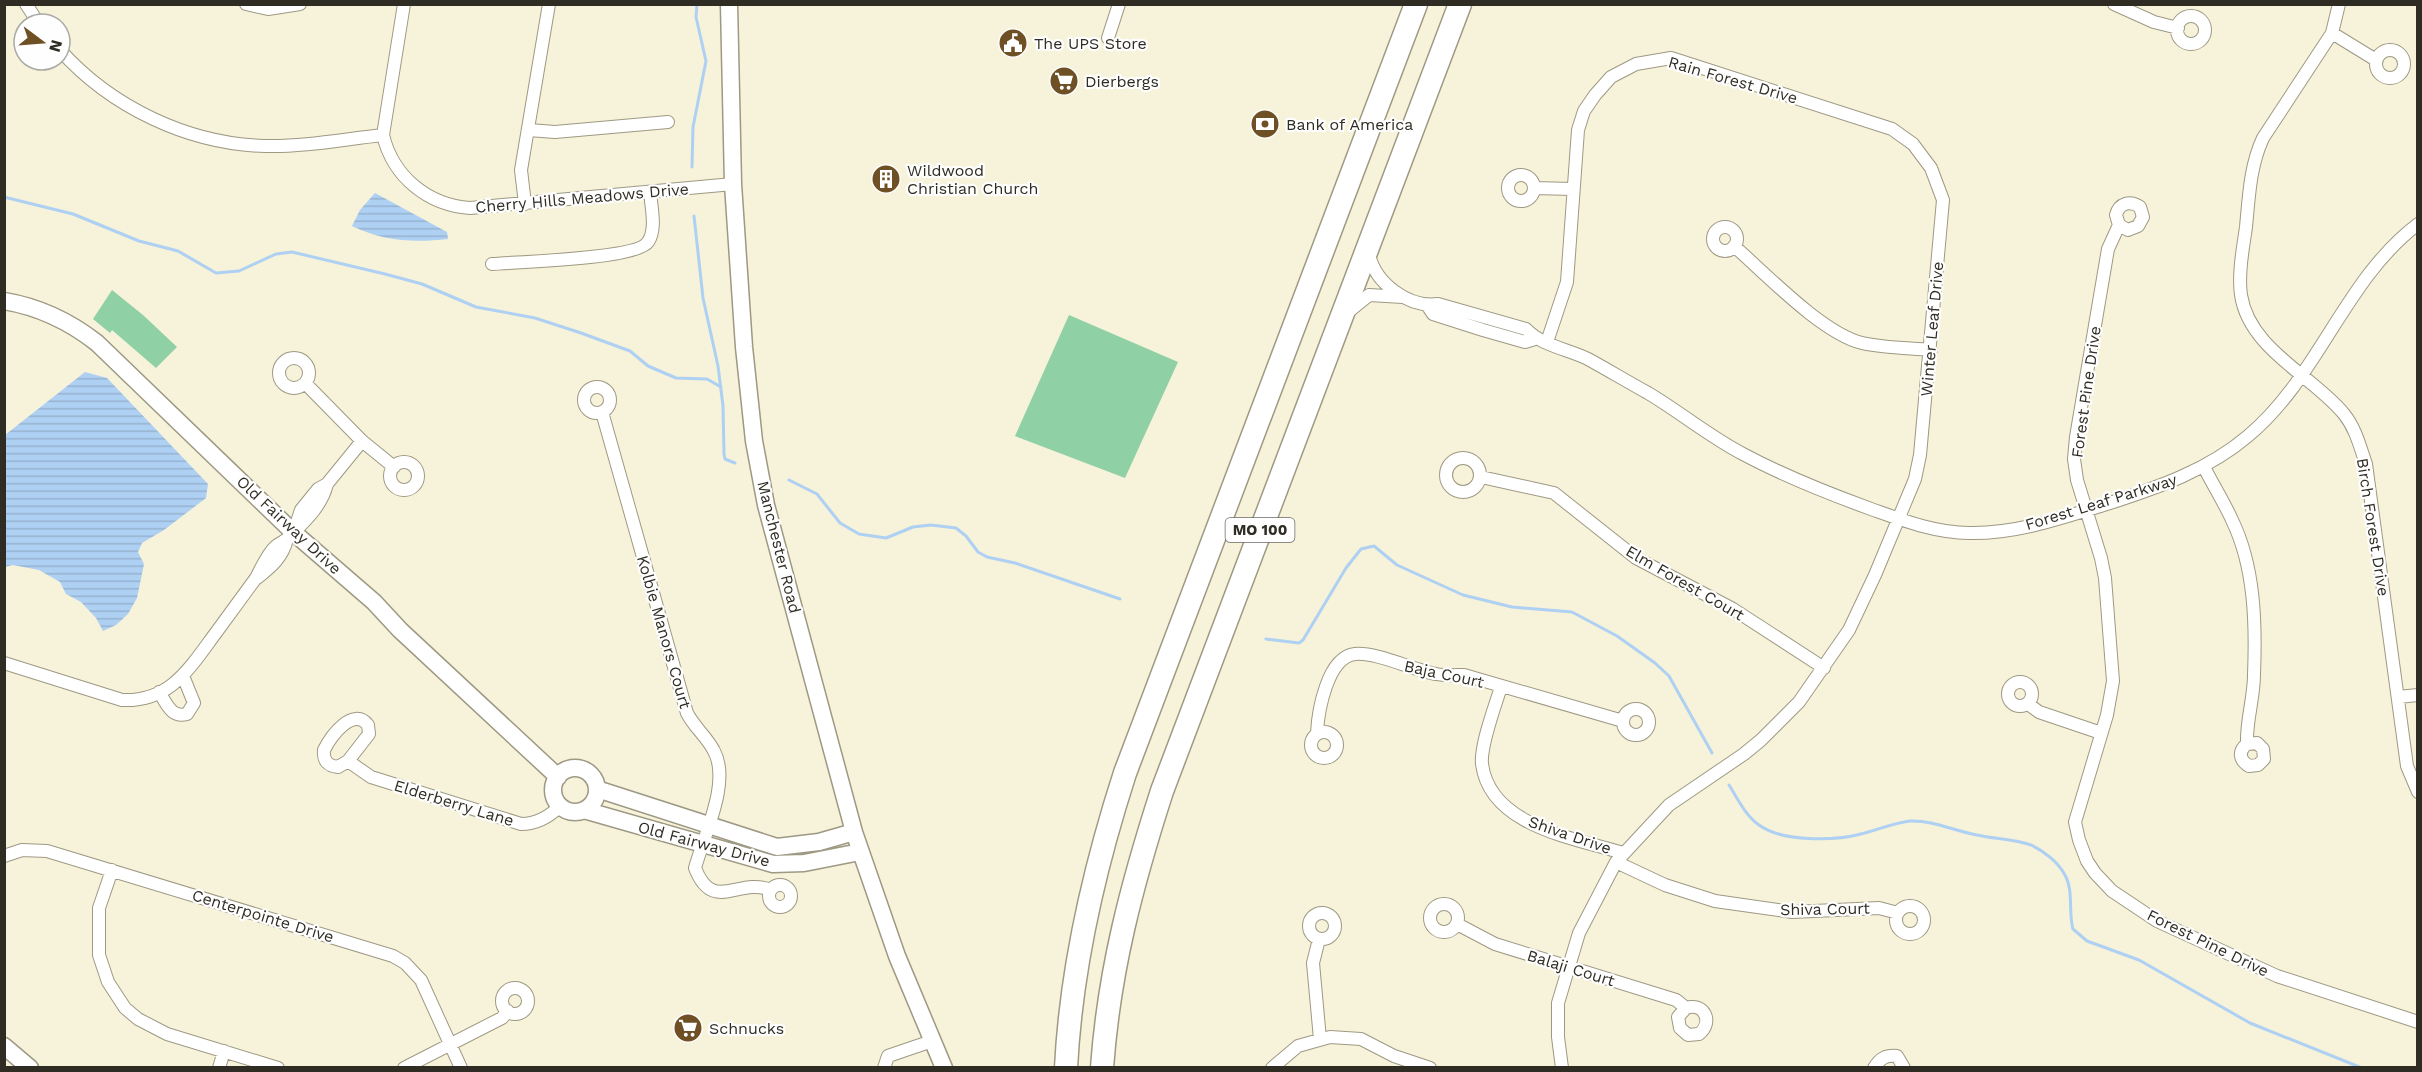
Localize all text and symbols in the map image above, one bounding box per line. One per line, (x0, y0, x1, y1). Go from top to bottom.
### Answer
north arrow (12, 12, 72, 72)
public building icon: The UPS Store (997, 27, 1029, 59)
place label: The UPS Store (1034, 34, 1147, 53)
text: N (45, 38, 67, 54)
street label: Rain Forest Drive (1666, 52, 1800, 108)
supermarket icon: Dierbergs (1048, 65, 1080, 97)
place label: Dierbergs (1085, 72, 1159, 91)
bank icon: Bank of America (1249, 108, 1281, 140)
place label: Bank of America (1286, 115, 1413, 134)
place label: Wildwood Christian Church (907, 161, 1038, 198)
building icon: Wildwood Christian Church (870, 163, 902, 195)
street label: Cherry Hills Meadows Drive (474, 179, 690, 217)
street label: Winter Leaf Drive (1917, 261, 1947, 397)
street label: Forest Pine Drive (2067, 325, 2105, 459)
street label: Birch Forest Drive (2353, 457, 2393, 597)
street label: Forest Leaf Parkway (2023, 470, 2180, 534)
street label: Old Fairway Drive (233, 472, 345, 578)
street label: Manchester Road (753, 479, 805, 615)
road number: MO 100 (1226, 518, 1294, 542)
street label: Elm Forest Court (1622, 541, 1748, 625)
street label: Kolbie Manors Court (633, 553, 695, 711)
street label: Baja Court (1402, 656, 1486, 692)
street label: Elderberry Lane (392, 776, 516, 830)
street label: Shiva Drive (1526, 812, 1614, 858)
street label: Old Fairway Drive (636, 817, 772, 871)
street label: Centerpointe Drive (190, 885, 336, 947)
street label: Shiva Court (1780, 899, 1870, 919)
street label: Forest Pine Drive (2144, 905, 2272, 981)
street label: Balaji Court (1525, 946, 1617, 990)
supermarket icon: Schnucks (672, 1012, 704, 1044)
place label: Schnucks (709, 1019, 784, 1038)

